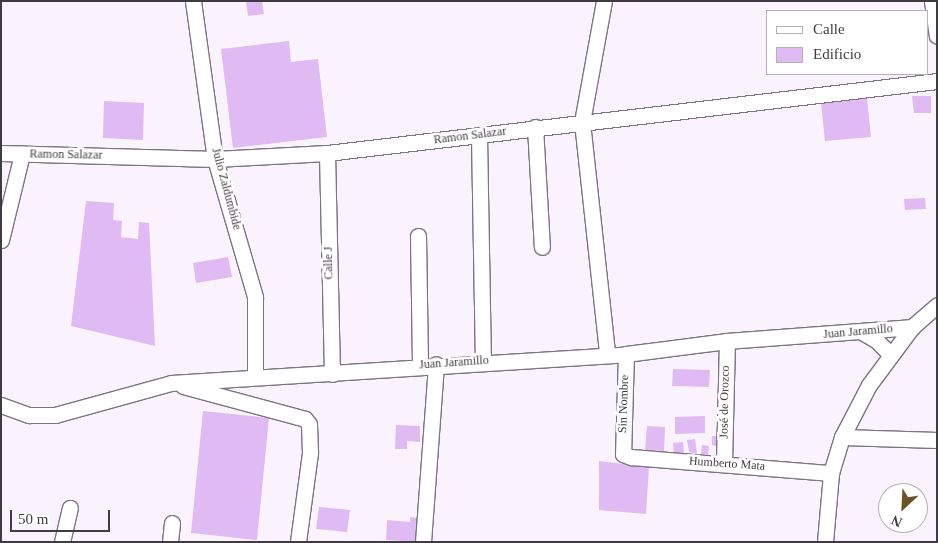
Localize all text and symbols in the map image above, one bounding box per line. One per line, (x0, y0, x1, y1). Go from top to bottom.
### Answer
legend (766, 10, 928, 75)
text: Calle (813, 21, 845, 37)
text: Edificio (813, 46, 861, 62)
street label: Ramon Salazar (433, 124, 507, 148)
street label: Julio Zaldumbide (208, 146, 244, 232)
street label: Ramon Salazar (29, 147, 103, 163)
street label: Calle J (322, 246, 336, 280)
street label: Juan Jaramillo (823, 322, 893, 342)
street label: Juan Jaramillo (419, 353, 489, 373)
street label: José de Orozco (717, 365, 733, 439)
street label: Sin Nombre (616, 375, 632, 433)
street label: Humberto Mata (688, 454, 766, 474)
north arrow (878, 483, 928, 533)
scale bar (12, 500, 112, 532)
text: 50 m (18, 511, 48, 527)
text: N (889, 512, 905, 530)

